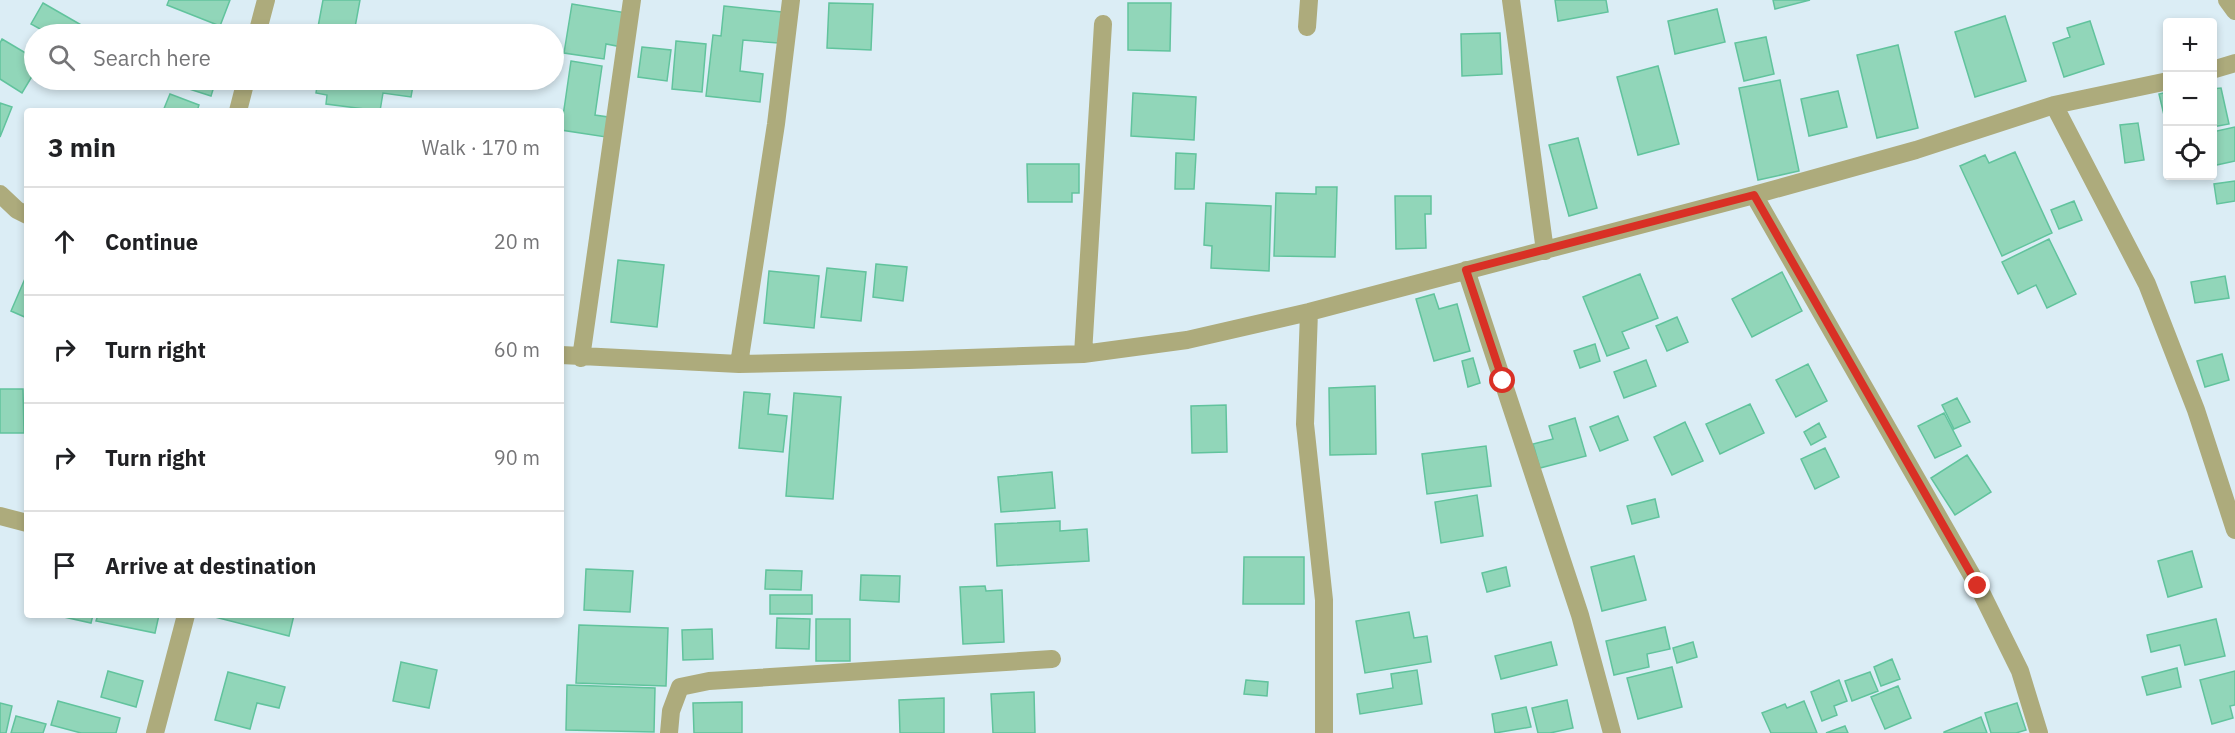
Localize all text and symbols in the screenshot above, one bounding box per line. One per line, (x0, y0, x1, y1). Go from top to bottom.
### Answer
map controls (2163, 18, 2217, 180)
button: + (2163, 18, 2217, 72)
search box (24, 24, 564, 90)
icon: search (45, 41, 78, 74)
text: Search here (93, 43, 211, 72)
button: − (2163, 72, 2217, 126)
button: locate (2163, 126, 2217, 180)
text: 3 min (48, 130, 116, 164)
text: Walk · 170 m (422, 134, 540, 161)
icon: ahead (48, 225, 81, 258)
text: Continue (105, 227, 198, 256)
text: 20 m (494, 228, 540, 255)
icon: right (48, 333, 81, 366)
text: Turn right (105, 335, 206, 364)
text: 60 m (494, 336, 540, 363)
route start (1489, 367, 1515, 393)
icon: right (48, 441, 81, 474)
text: Turn right (105, 443, 206, 472)
text: 90 m (494, 444, 540, 471)
icon: arrive (48, 549, 81, 582)
text: Arrive at destination (105, 551, 316, 580)
route end (1964, 572, 1990, 598)

